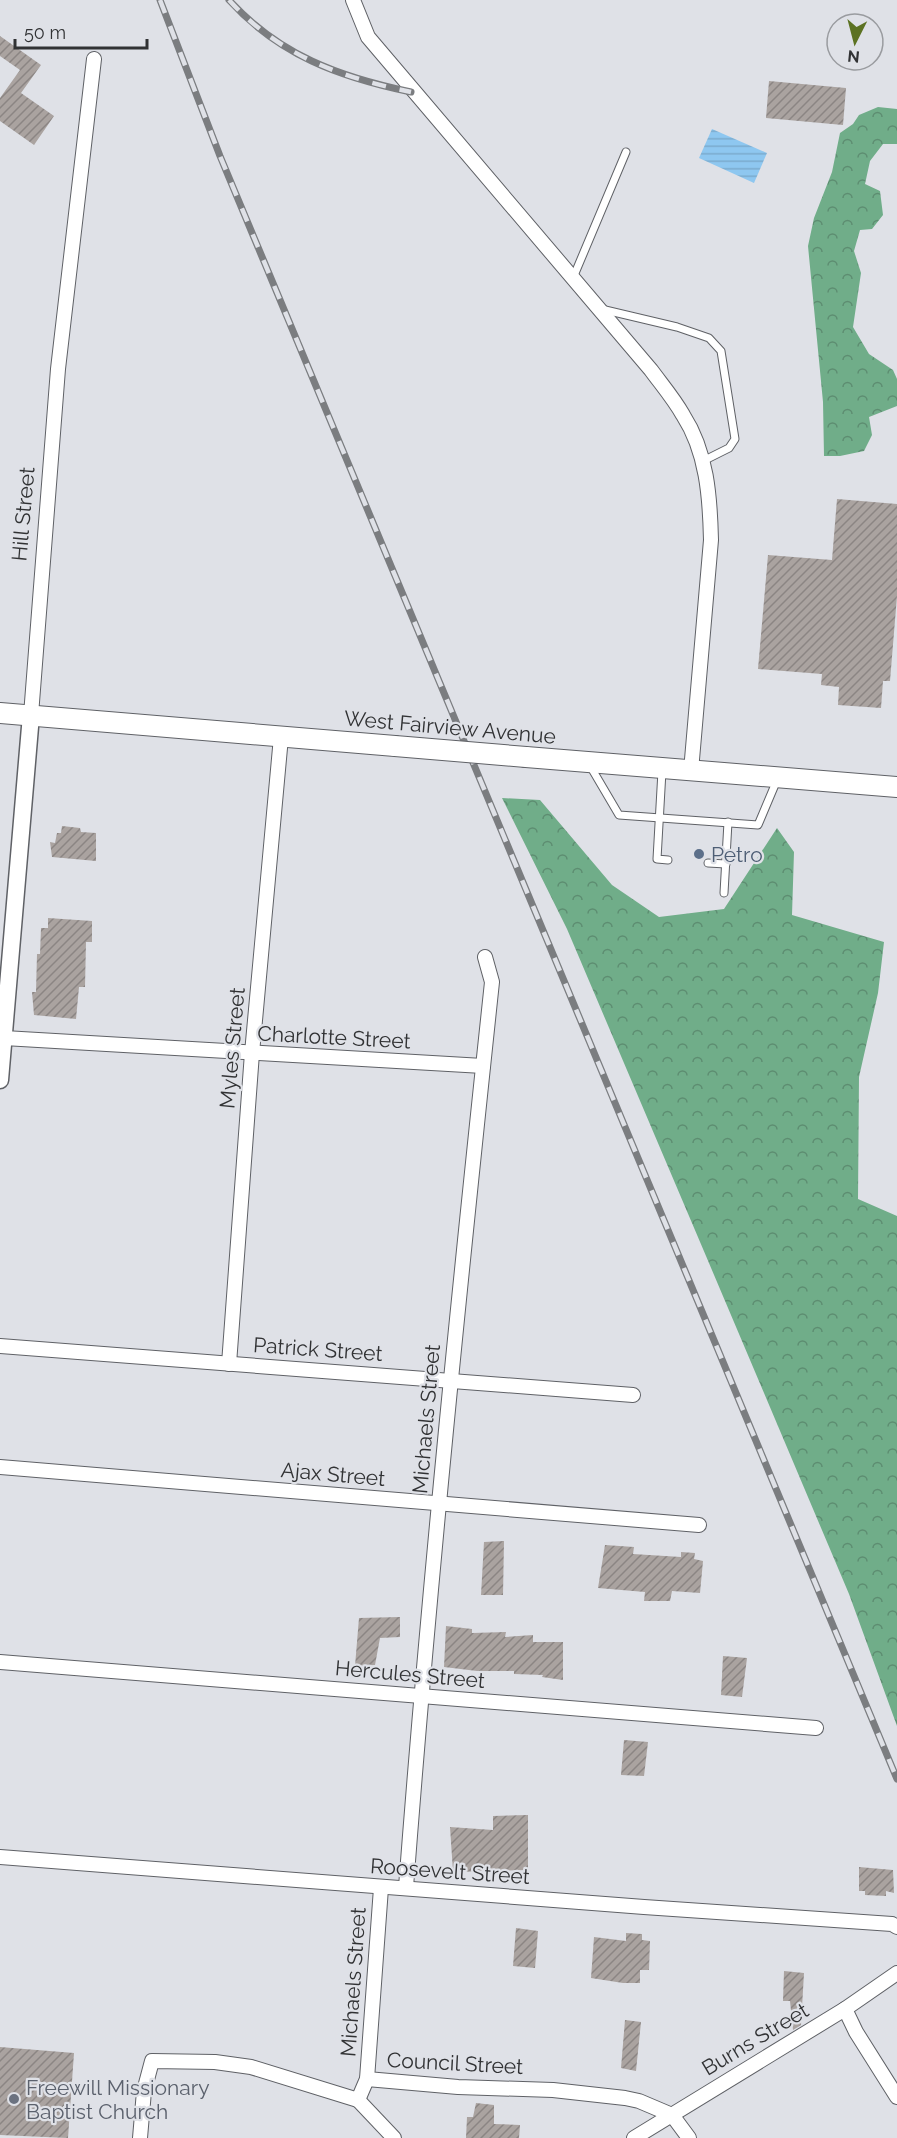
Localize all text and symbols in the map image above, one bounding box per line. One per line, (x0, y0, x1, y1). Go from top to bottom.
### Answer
scale bar (15, 12, 147, 50)
north arrow (825, 12, 885, 72)
text: 50 m (24, 22, 66, 43)
text: N (846, 46, 861, 67)
street label: Hill Street (6, 466, 40, 562)
street label: West Fairview Avenue (343, 705, 557, 749)
place label: Petro (711, 842, 763, 867)
marker: Petro (692, 847, 706, 861)
street label: Myles Street (214, 986, 250, 1110)
street label: Charlotte Street (257, 1021, 411, 1053)
street label: Patrick Street (253, 1332, 383, 1366)
street label: Michaels Street (407, 1343, 445, 1495)
street label: Ajax Street (280, 1457, 386, 1491)
street label: Hercules Street (334, 1655, 486, 1693)
street label: Roosevelt Street (369, 1853, 531, 1889)
street label: Michaels Street (335, 1906, 371, 2058)
street label: Burns Street (697, 1997, 813, 2081)
street label: Council Street (386, 2047, 524, 2079)
place label: Freewill Missionary Baptist Church (26, 2075, 210, 2124)
marker: Freewill Missionary Baptist Church (7, 2092, 21, 2106)

